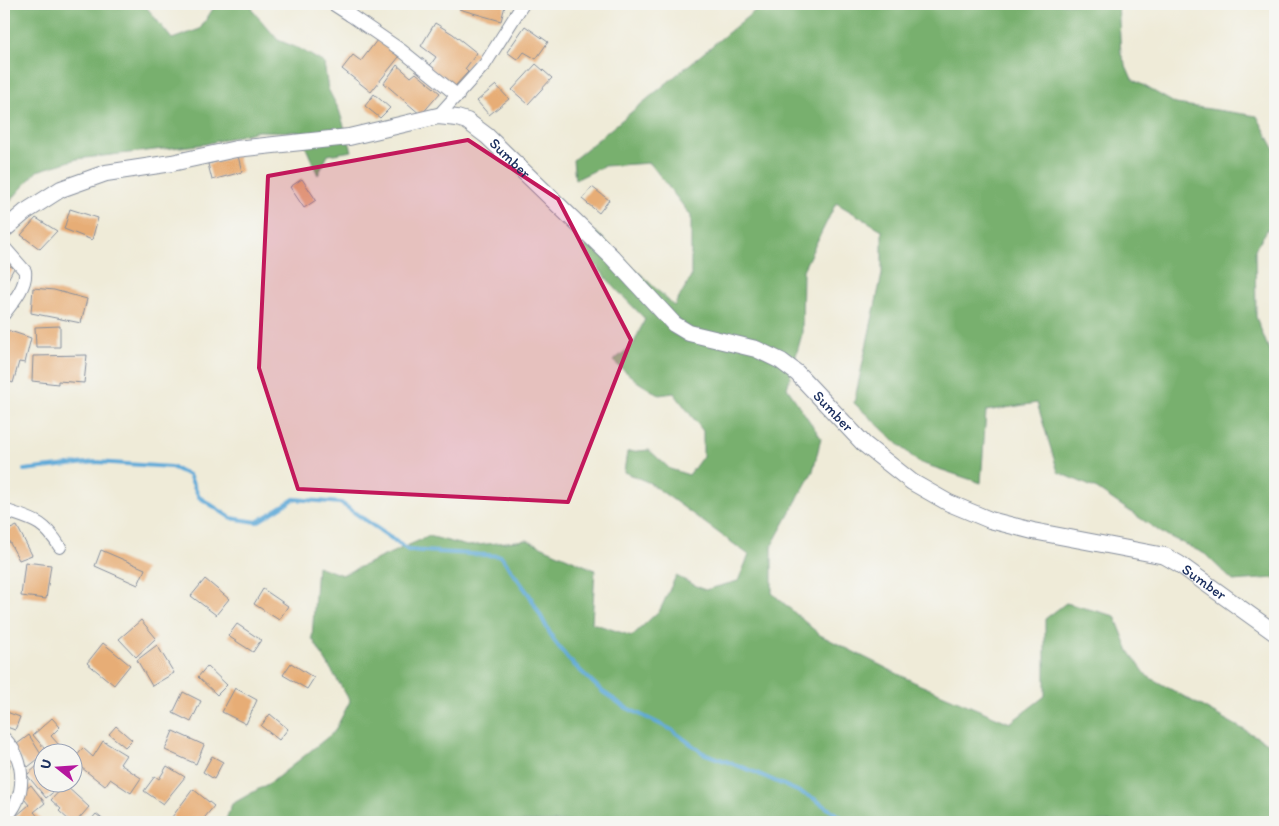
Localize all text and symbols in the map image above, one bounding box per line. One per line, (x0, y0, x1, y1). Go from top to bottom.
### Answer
street label: Sumber (486, 134, 534, 182)
street label: Sumber (809, 387, 857, 436)
street label: Sumber (1178, 560, 1230, 604)
north arrow (32, 744, 82, 794)
text: U (37, 757, 56, 771)

